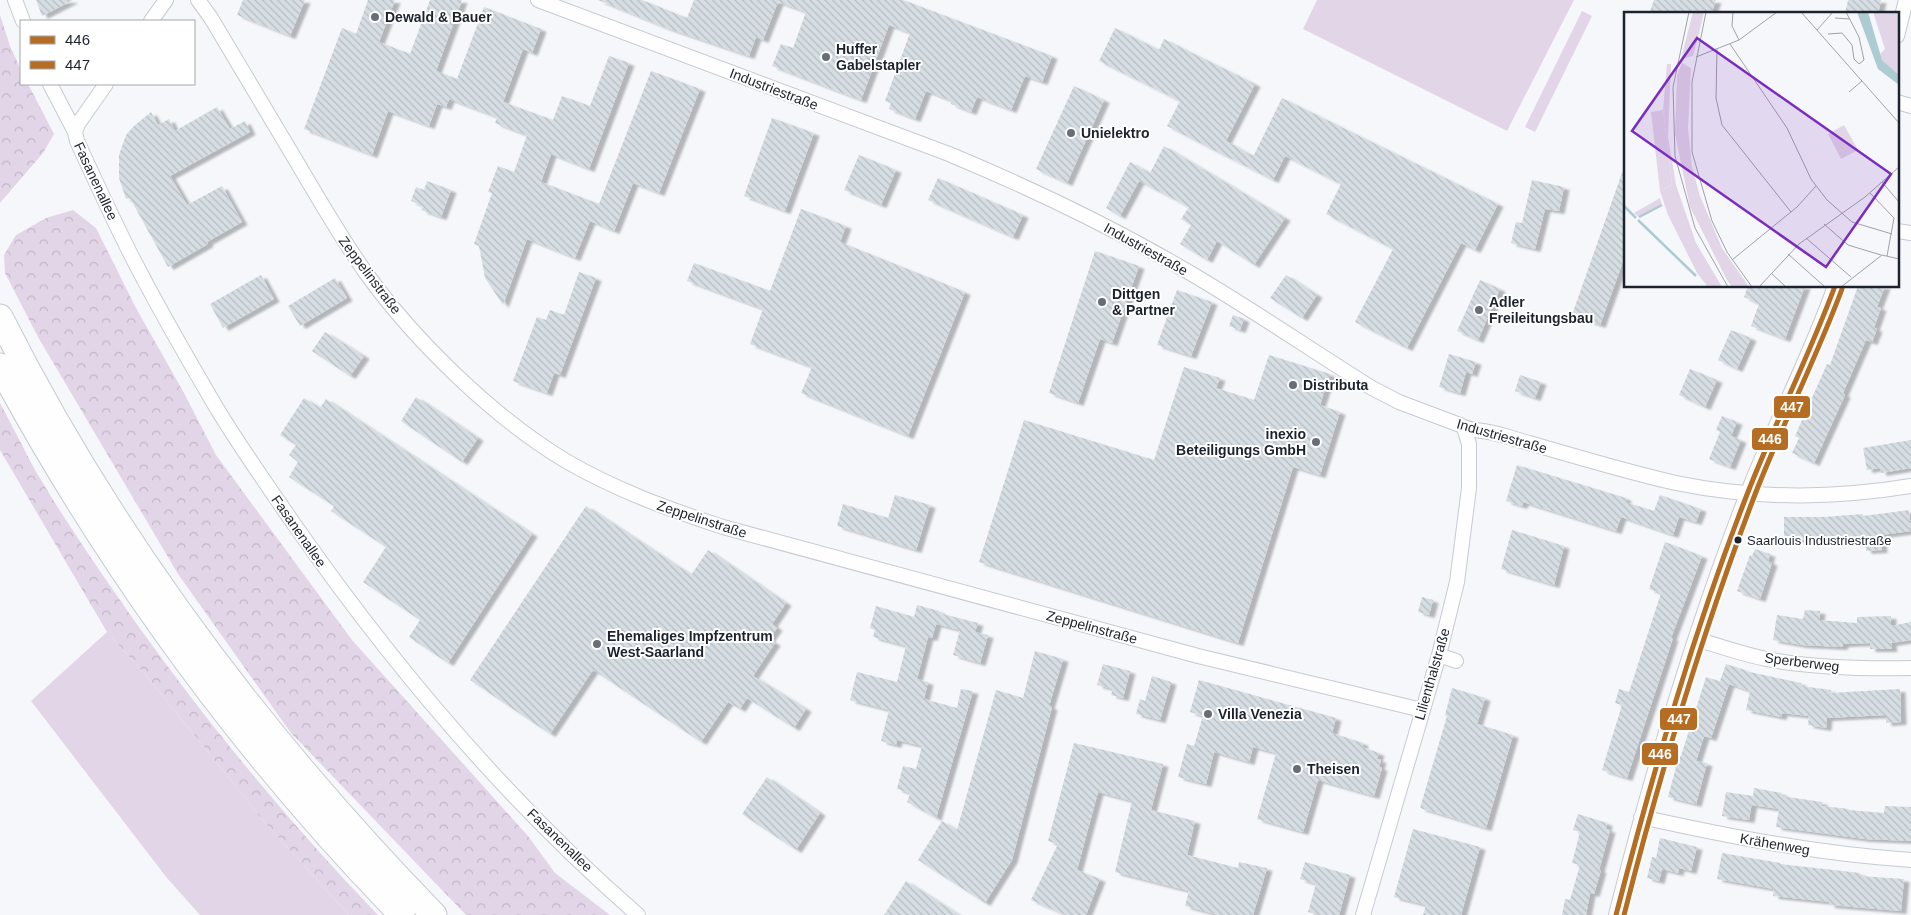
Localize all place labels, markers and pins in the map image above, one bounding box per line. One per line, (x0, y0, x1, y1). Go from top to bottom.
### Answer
place label: Dewald & Bauer (385, 9, 492, 25)
marker: Dewald & Bauer (369, 11, 381, 23)
place label: Huffer Gabelstapler (836, 41, 921, 73)
marker: Huffer Gabelstapler (820, 51, 832, 63)
place label: Unielektro (1081, 125, 1149, 141)
marker: Unielektro (1065, 127, 1077, 139)
place label: Dittgen & Partner (1112, 286, 1176, 318)
place label: Adler Freileitungsbau (1489, 294, 1593, 326)
marker: Dittgen & Partner (1096, 296, 1108, 308)
marker: Adler Freileitungsbau (1473, 304, 1485, 316)
place label: Distributa (1303, 377, 1369, 393)
marker: Distributa (1287, 379, 1299, 391)
place label: inexio Beteiligungs GmbH (1176, 426, 1306, 458)
marker: inexio Beteiligungs GmbH (1310, 436, 1322, 448)
place label: Saarlouis Industriestraße (1747, 533, 1892, 548)
marker: Saarlouis Industriestraße (1733, 535, 1743, 545)
place label: Ehemaliges Impfzentrum West-Saarland (607, 628, 773, 660)
marker: Ehemaliges Impfzentrum West-Saarland (591, 638, 603, 650)
place label: Villa Venezia (1218, 706, 1302, 722)
marker: Villa Venezia (1202, 708, 1214, 720)
place label: Theisen (1307, 761, 1360, 777)
marker: Theisen (1291, 763, 1303, 775)

